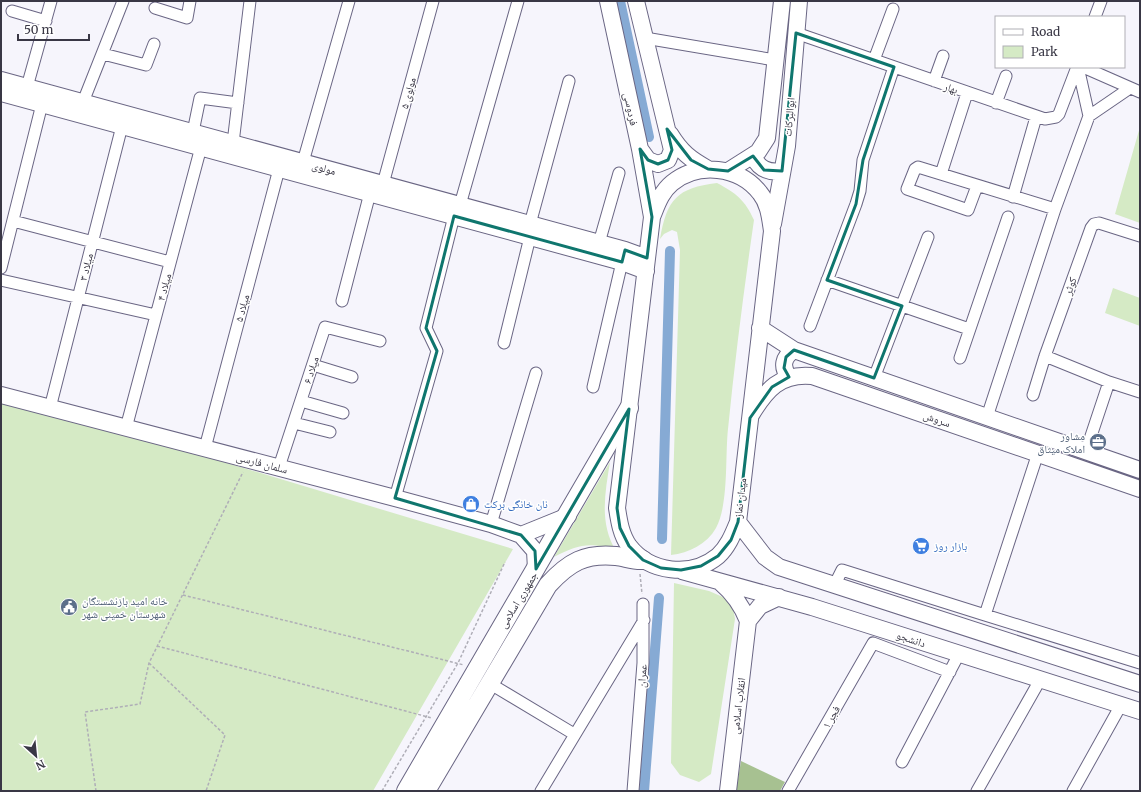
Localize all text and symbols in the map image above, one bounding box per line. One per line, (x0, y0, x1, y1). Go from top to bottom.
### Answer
scale bar (18, 16, 89, 42)
legend (995, 16, 1125, 68)
text: 50 m (24, 22, 53, 37)
text: Road (1031, 24, 1060, 39)
text: Park (1031, 44, 1058, 59)
street label: مولوی ۵ (397, 76, 419, 110)
street label: بهار (941, 79, 960, 97)
street label: فردوسی (621, 91, 641, 127)
street label: ابوالبرکات (780, 97, 798, 137)
street label: مولوی (310, 158, 338, 178)
street label: میلاد ۳ (76, 252, 96, 282)
street label: میلاد ۴ (154, 272, 174, 302)
street label: کوثر (1060, 275, 1080, 298)
street label: میلاد ۵ (232, 293, 252, 323)
street label: میلاد ۶ (300, 355, 322, 385)
street label: سروش (921, 408, 953, 430)
place label: مشاور املاک میثاق (1037, 429, 1085, 456)
office icon: مشاور املاک میثاق (1088, 432, 1108, 452)
street label: سلمان فارسی (235, 449, 289, 477)
street label: میدان نماز (730, 477, 749, 520)
shop icon: نان خانگی برکت (461, 494, 481, 514)
place label: نان خانگی برکت (484, 497, 548, 511)
supermarket icon: بازار روز (911, 536, 931, 556)
place label: بازار روز (933, 539, 967, 553)
street label: جمهوری اسلامی (496, 569, 540, 631)
place label: خانه امید بازنشستگان شهرستان خمینی شهر (81, 594, 168, 621)
public building icon: خانه امید بازنشستگان شهرستان خمینی شهر (59, 597, 79, 617)
street label: دانشجو (895, 628, 928, 650)
street label: عمران (634, 663, 650, 688)
street label: انقلاب اسلامی (728, 677, 748, 735)
street label: فجر ۱ (819, 703, 843, 731)
north arrow (16, 736, 56, 776)
text: N (33, 757, 48, 773)

